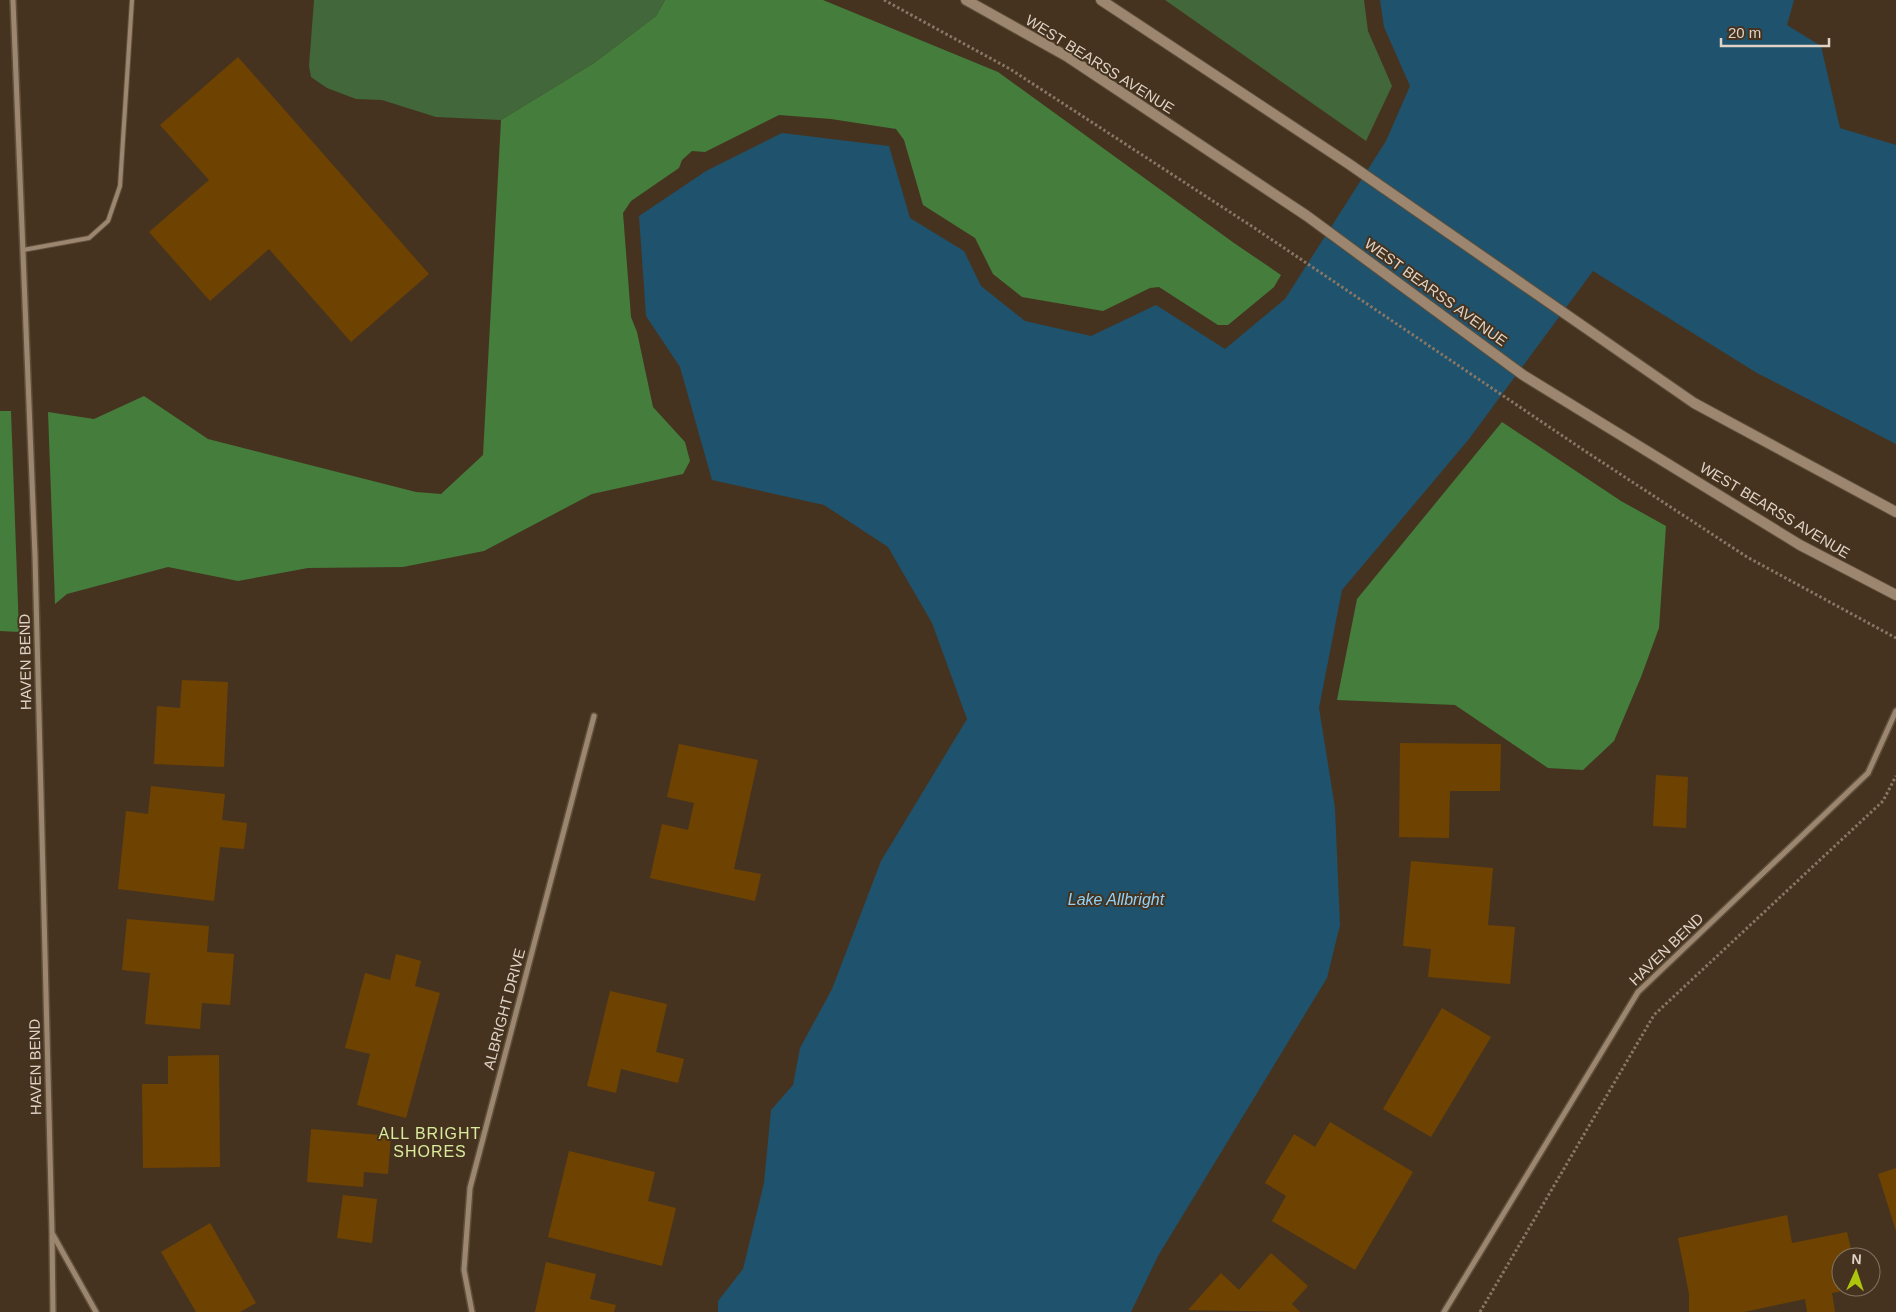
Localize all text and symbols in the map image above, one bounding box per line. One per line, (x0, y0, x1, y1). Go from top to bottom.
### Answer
street label: WEST BEARSS AVENUE (1023, 11, 1177, 117)
scale bar (1721, 15, 1828, 47)
text: 20 m (1728, 24, 1761, 41)
street label: WEST BEARSS AVENUE (1361, 235, 1511, 349)
street label: WEST BEARSS AVENUE (1697, 458, 1853, 562)
street label: HAVEN BEND (16, 613, 34, 710)
water label: Lake Allbright (1068, 891, 1165, 908)
street label: HAVEN BEND (1625, 909, 1707, 989)
street label: ALBRIGHT DRIVE (480, 947, 528, 1071)
street label: HAVEN BEND (26, 1018, 44, 1115)
district label: ALL BRIGHT SHORES (379, 1125, 481, 1160)
north arrow (1831, 1247, 1881, 1297)
text: N (1851, 1251, 1862, 1267)

